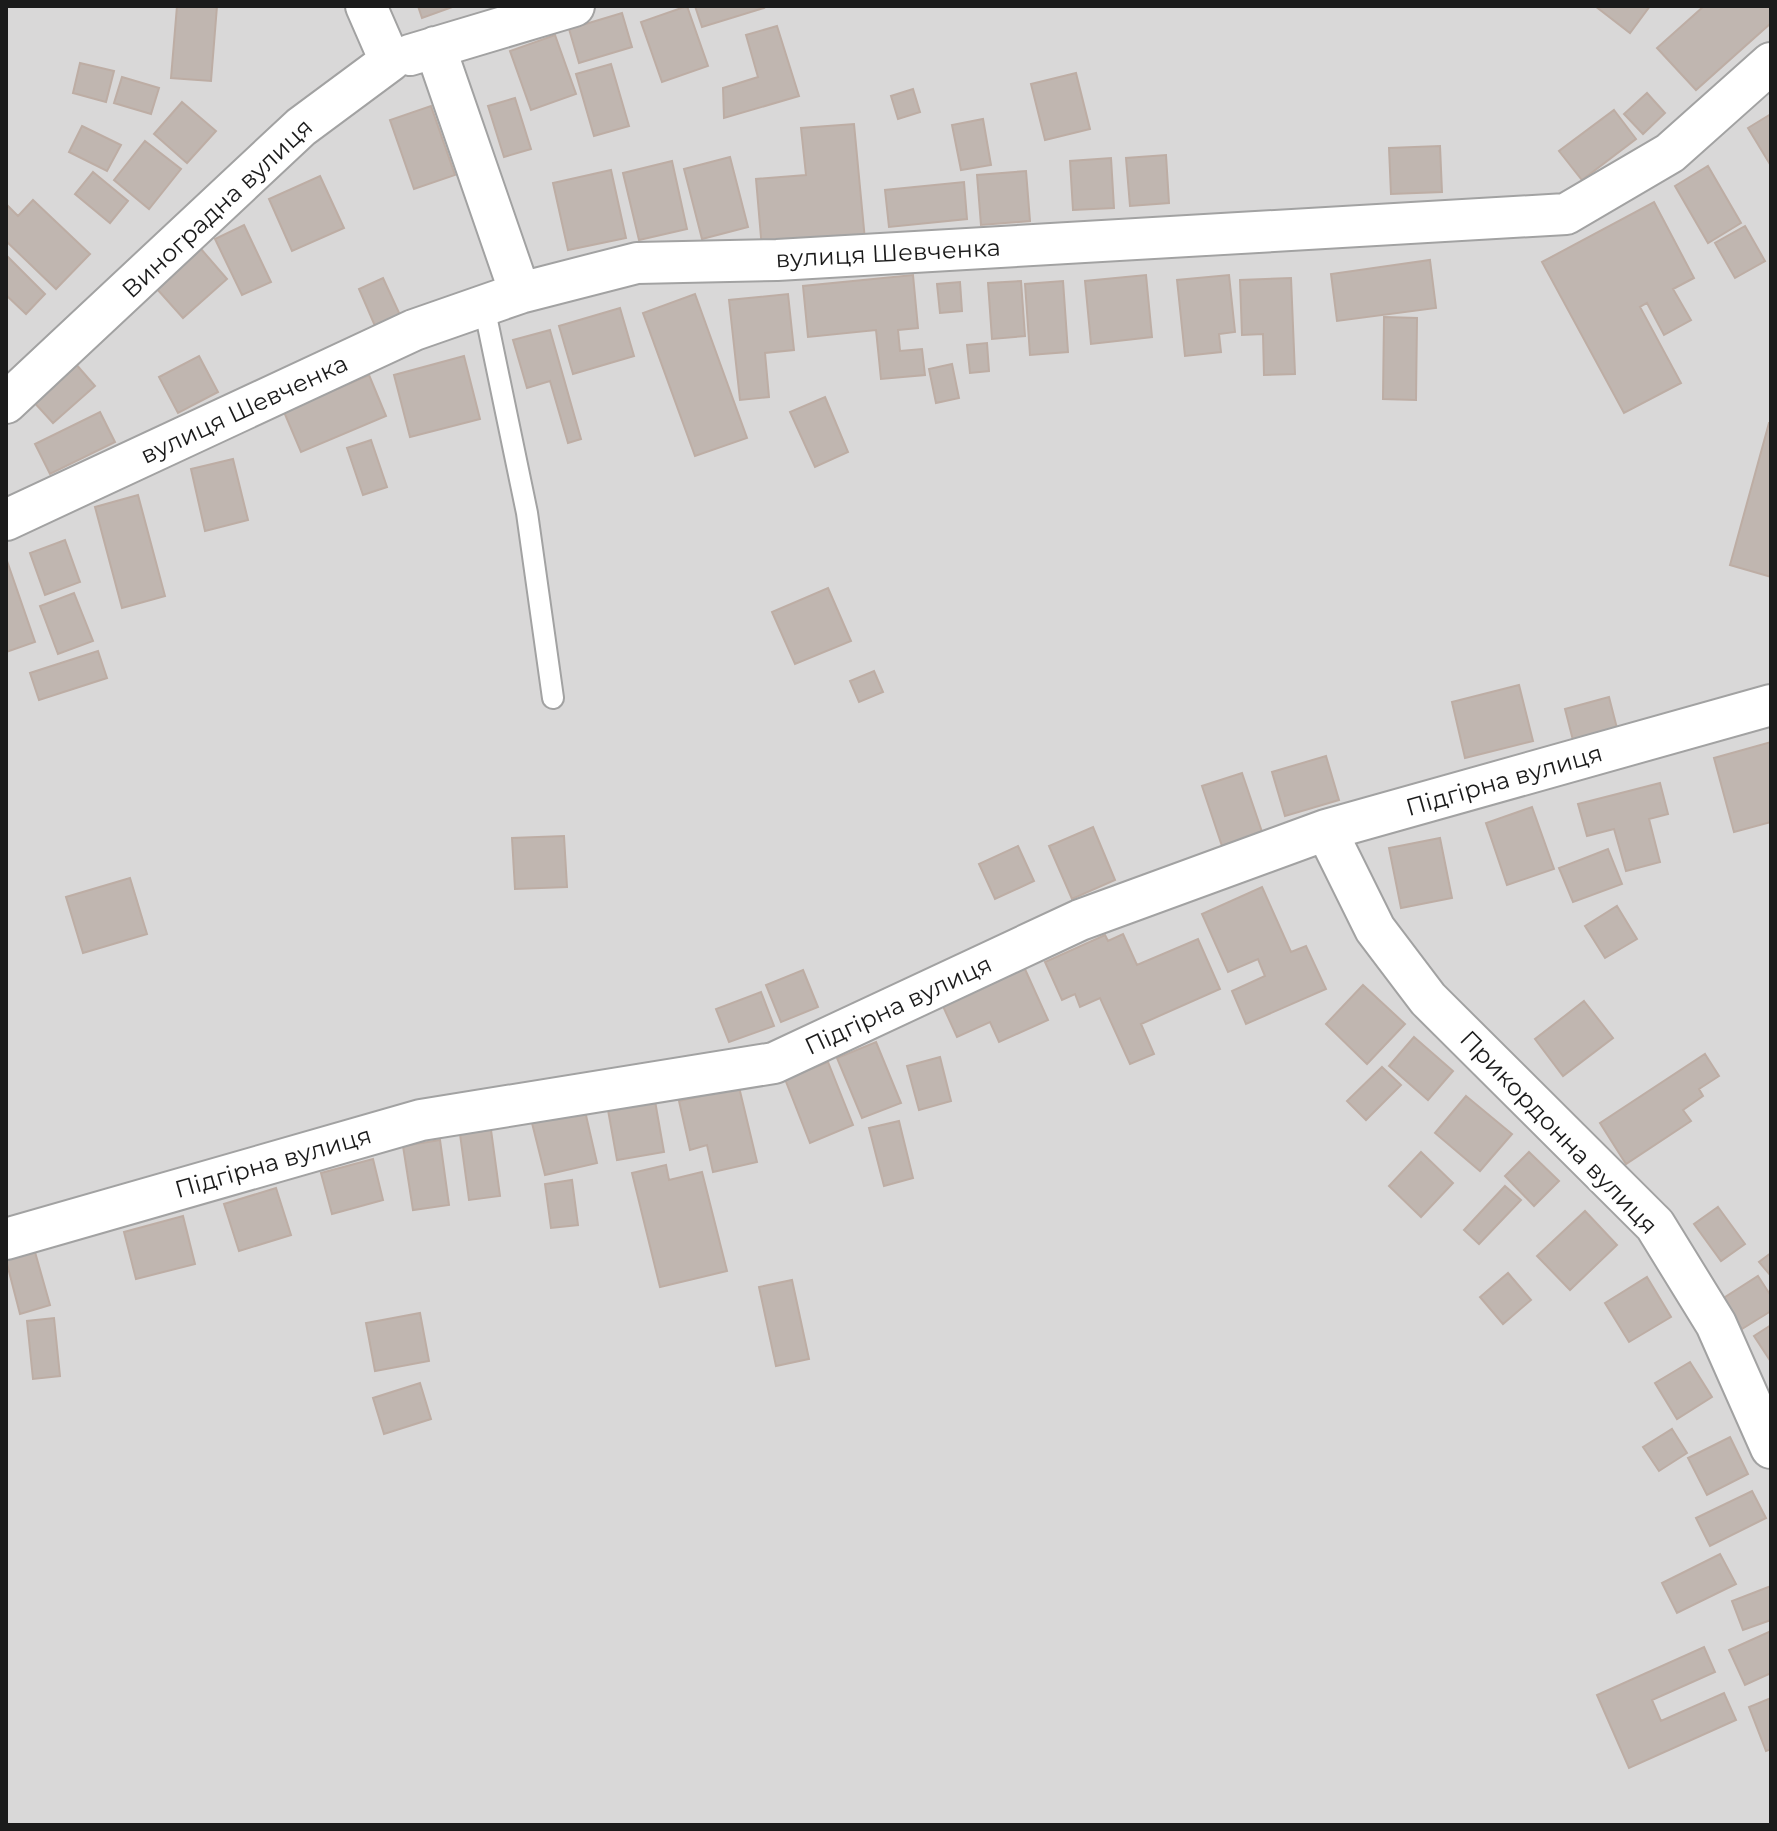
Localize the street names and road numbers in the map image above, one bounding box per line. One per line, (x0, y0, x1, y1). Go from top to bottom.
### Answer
street label: Виноградна вулиця (116, 112, 318, 304)
street label: вулиця Шевченка (775, 233, 1001, 273)
street label: вулиця Шевченка (136, 348, 352, 470)
street label: Підгірна вулиця (1402, 738, 1606, 822)
street label: Підгірна вулиця (800, 949, 996, 1061)
street label: Прикордонна вулиця (1454, 1024, 1664, 1240)
street label: Підгірна вулиця (171, 1120, 375, 1204)

